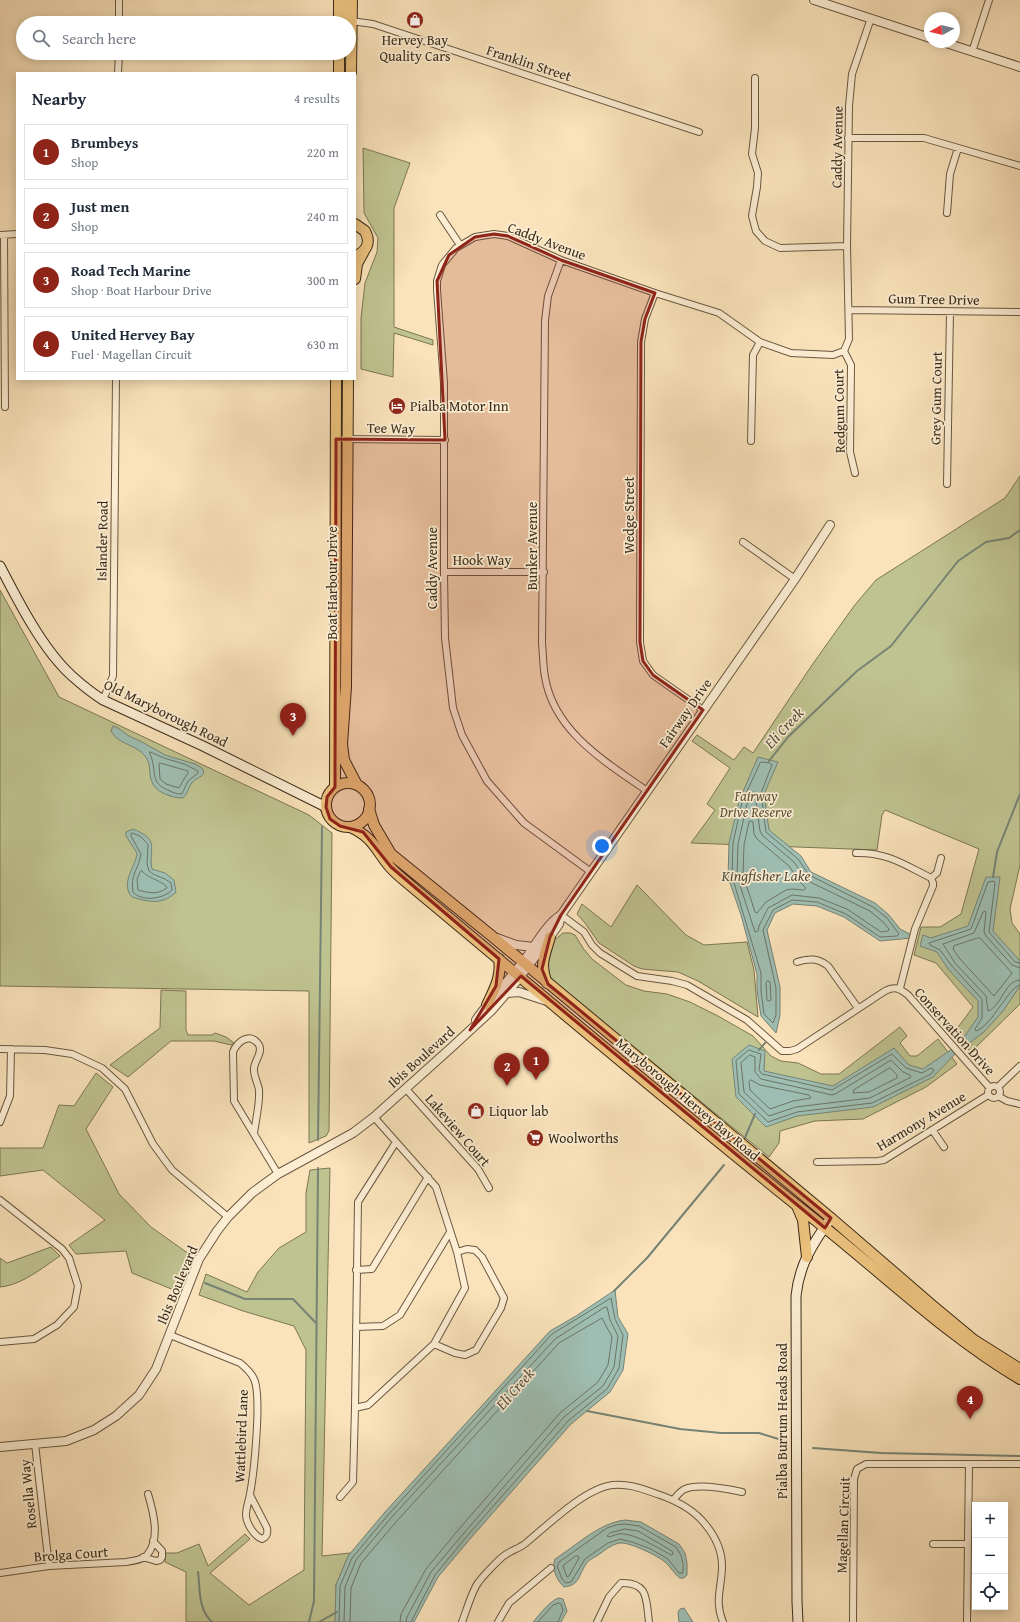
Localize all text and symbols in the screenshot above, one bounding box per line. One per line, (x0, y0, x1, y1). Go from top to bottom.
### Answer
shop icon: Hervey Bay Quality Cars (405, 10, 425, 30)
north arrow (924, 12, 960, 48)
search box (16, 16, 356, 60)
icon: search (30, 27, 52, 49)
text: Search here (62, 28, 136, 49)
place label: Hervey Bay Quality Cars (379, 30, 451, 66)
street label: Franklin Street (484, 40, 574, 86)
text: Nearby (32, 86, 86, 111)
text: 4 results (294, 89, 340, 108)
street label: Caddy Avenue (826, 105, 848, 188)
text: Brumbeys (71, 132, 138, 153)
text: 1 (43, 143, 49, 162)
text: 220 m (307, 143, 339, 162)
text: Shop (71, 153, 98, 172)
text: Just men (71, 196, 129, 217)
text: 2 (43, 207, 49, 226)
text: 240 m (307, 207, 339, 226)
text: Shop (71, 217, 98, 236)
street label: Caddy Avenue (505, 217, 589, 265)
text: Road Tech Marine (71, 260, 191, 281)
text: 3 (43, 271, 49, 290)
text: 300 m (307, 271, 339, 290)
text: Shop · Boat Harbour Drive (71, 281, 212, 300)
street label: Gum Tree Drive (888, 288, 980, 310)
text: United Hervey Bay (71, 324, 195, 345)
text: 4 (43, 335, 49, 354)
text: 630 m (307, 335, 339, 354)
text: Fuel · Magellan Circuit (71, 345, 192, 364)
street label: Grey Gum Court (925, 351, 947, 445)
street label: Redgum Court (828, 369, 850, 453)
hotel icon: Pialba Motor Inn (387, 396, 407, 416)
place label: Pialba Motor Inn (410, 396, 509, 416)
street label: Tee Way (367, 418, 415, 438)
street label: Wedge Street (619, 476, 639, 554)
street label: Islander Road (91, 500, 113, 581)
street label: Bunker Avenue (522, 501, 542, 590)
street label: Boat Harbour Drive (322, 526, 342, 640)
street label: Caddy Avenue (422, 526, 442, 609)
street label: Hook Way (453, 550, 511, 570)
street label: Old Maryborough Road (101, 674, 232, 752)
street label: Fairway Drive (654, 674, 716, 752)
water label: Eli Creek (759, 702, 808, 754)
pin: 3 (280, 703, 306, 736)
park label: Fairway Drive Reserve (719, 786, 792, 822)
your location (592, 836, 612, 856)
water label: Kingfisher Lake (721, 865, 810, 886)
street label: Conservation Drive (910, 983, 1000, 1080)
street label: Ibis Boulevard (383, 1021, 459, 1092)
street label: Maryborough Hervey Bay Road (612, 1033, 765, 1166)
pin: 1 (523, 1047, 549, 1080)
pin: 2 (494, 1053, 520, 1086)
street label: Harmony Avenue (872, 1086, 970, 1156)
street label: Lakeview Court (421, 1089, 495, 1171)
shop icon: Liquor lab (466, 1101, 486, 1121)
place label: Liquor lab (489, 1101, 549, 1121)
supermarket icon: Woolworths (525, 1128, 545, 1148)
place label: Woolworths (548, 1128, 619, 1148)
street label: Ibis Boulevard (151, 1242, 203, 1327)
street label: Pialba Burrum Heads Road (772, 1342, 792, 1499)
water label: Eli Creek (490, 1363, 539, 1415)
pin: 4 (957, 1386, 983, 1419)
street label: Wattlebird Lane (229, 1388, 253, 1483)
street label: Rosella Way (14, 1458, 42, 1530)
street label: Magellan Circuit (831, 1476, 855, 1574)
map controls (972, 1502, 1008, 1610)
button: + (972, 1502, 1008, 1538)
button: − (972, 1538, 1008, 1574)
street label: Brolga Court (33, 1541, 109, 1567)
button: locate (972, 1574, 1008, 1610)

